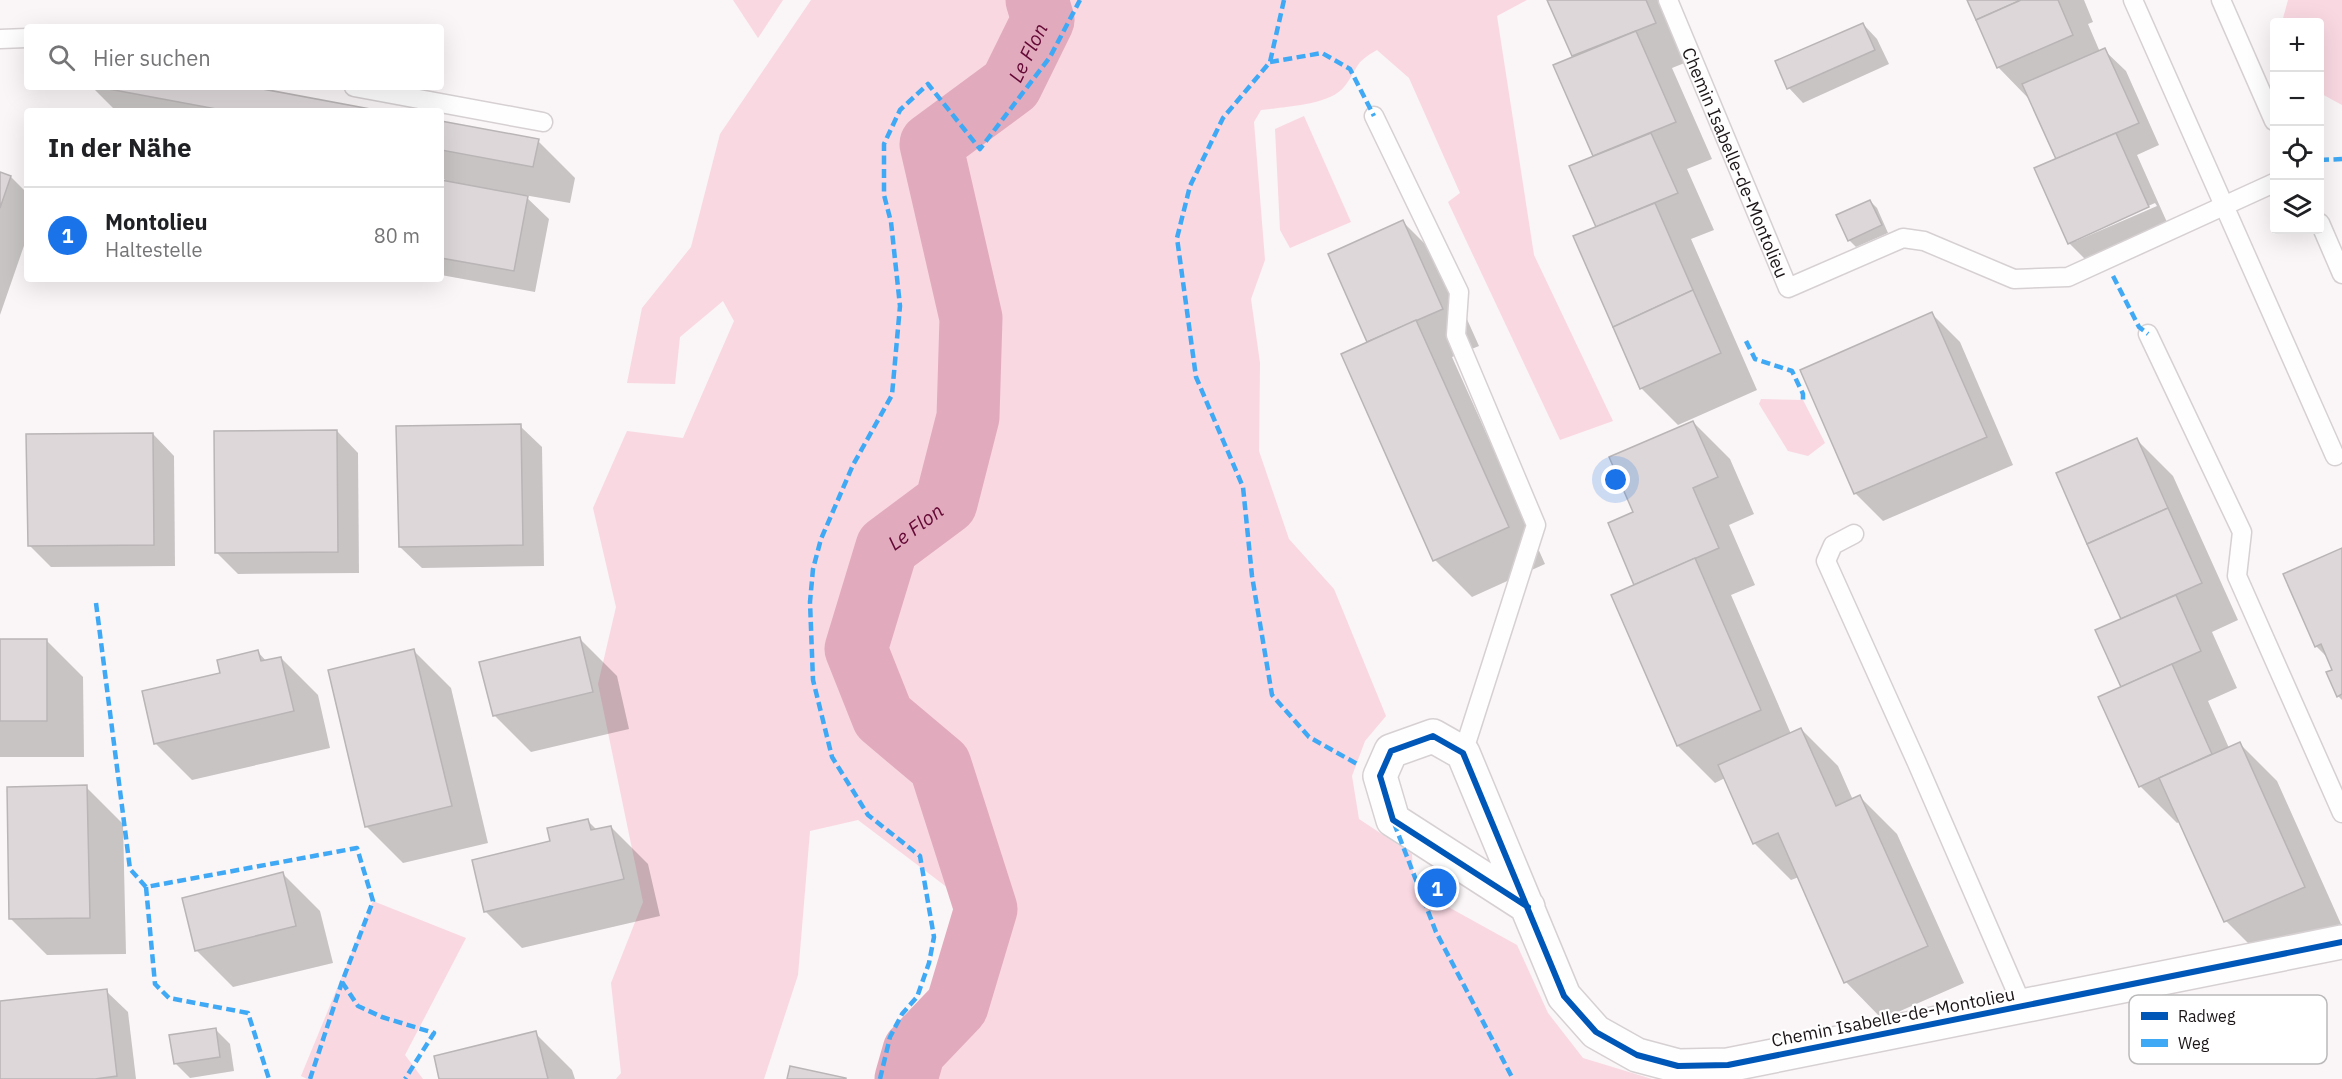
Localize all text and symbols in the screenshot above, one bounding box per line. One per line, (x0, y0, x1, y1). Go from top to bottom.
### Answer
water label: Le Flon (1001, 18, 1053, 86)
map controls (2270, 18, 2324, 234)
button: + (2270, 18, 2324, 72)
search box (24, 24, 444, 90)
icon: search (45, 41, 78, 74)
text: Hier suchen (93, 43, 211, 72)
street label: Chemin Isabelle-de-Montolieu (1677, 44, 1794, 281)
button: − (2270, 72, 2324, 126)
button: locate (2270, 126, 2324, 180)
text: In der Nähe (48, 130, 192, 164)
button: layers (2270, 180, 2324, 234)
text: Montolieu (105, 207, 208, 236)
text: 1 (62, 222, 74, 249)
text: 80 m (374, 222, 420, 249)
text: Haltestelle (105, 236, 202, 263)
your location (1601, 465, 1630, 494)
water label: Le Flon (882, 497, 948, 556)
pin: 1 (1418, 866, 1456, 910)
street label: Chemin Isabelle-de-Montolieu (1769, 982, 2017, 1052)
legend (2129, 995, 2327, 1064)
text: Radweg (2178, 1006, 2236, 1026)
text: Weg (2178, 1033, 2210, 1053)

